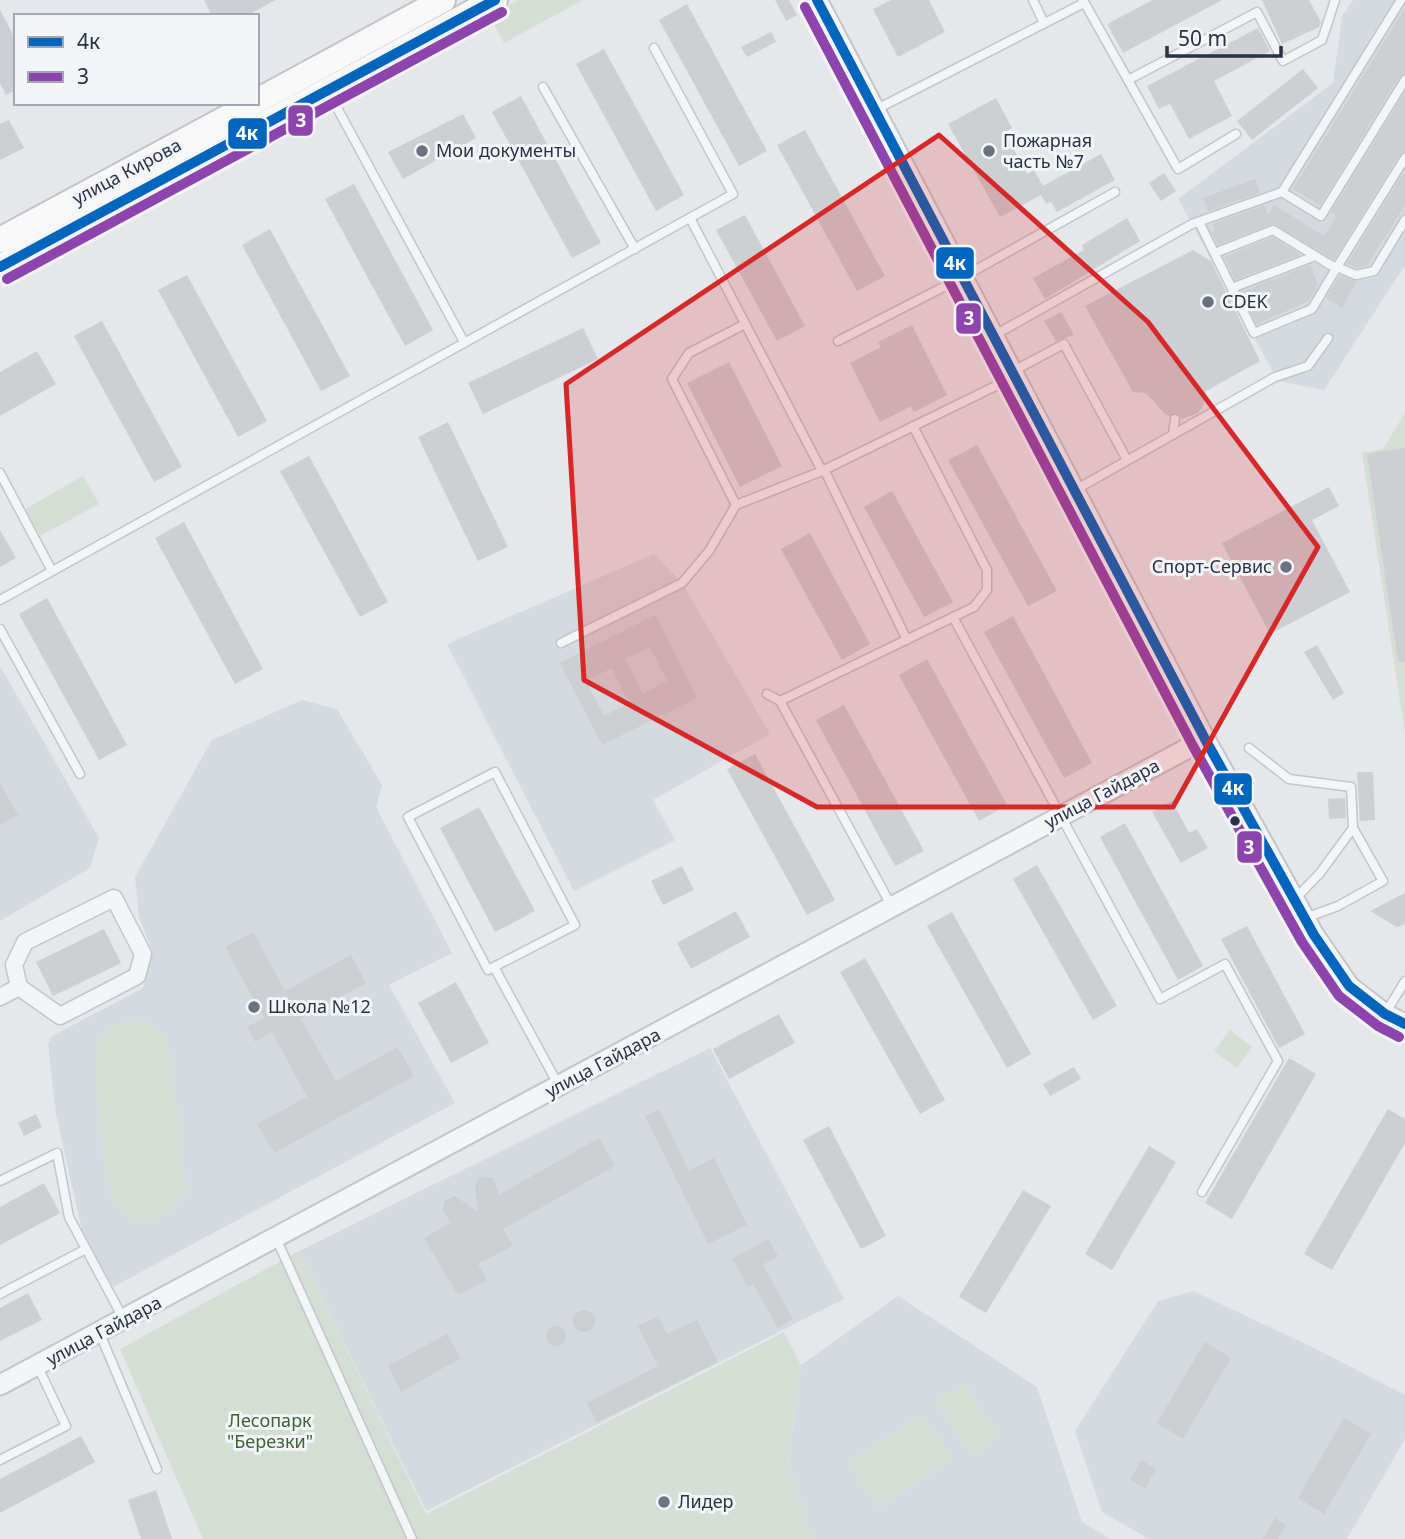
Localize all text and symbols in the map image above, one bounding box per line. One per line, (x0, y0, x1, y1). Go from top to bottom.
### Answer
legend (14, 14, 259, 105)
scale bar (1167, 14, 1281, 58)
text: 50 m (1178, 24, 1227, 52)
text: 4к (77, 27, 100, 55)
text: 3 (77, 62, 89, 90)
line badge: 3 (287, 104, 314, 137)
text: 3 (296, 107, 307, 133)
line badge: 4к (227, 117, 268, 150)
text: 4к (236, 120, 259, 146)
place label: Пожарная часть №7 (1003, 128, 1092, 173)
street label: улица Кирова (68, 132, 185, 210)
place label: Мои документы (436, 138, 576, 162)
marker: Мои документы (414, 143, 430, 159)
marker: Пожарная часть №7 (981, 143, 997, 159)
line badge: 4к (935, 246, 975, 280)
text: 4к (944, 250, 967, 276)
place label: CDEK (1222, 289, 1269, 313)
marker: CDEK (1200, 294, 1216, 310)
line badge: 3 (955, 302, 982, 335)
text: 3 (964, 305, 975, 331)
place label: Спорт-Сервис (1152, 554, 1272, 578)
marker: Спорт-Сервис (1278, 559, 1294, 575)
street label: улица Гайдара (1040, 753, 1163, 834)
line badge: 4к (1213, 772, 1253, 806)
text: 4к (1222, 775, 1245, 801)
unlabelled marker (1228, 814, 1242, 828)
line badge: 3 (1236, 830, 1263, 864)
text: 3 (1244, 834, 1255, 860)
place label: Школа №12 (268, 994, 371, 1018)
marker: Школа №12 (246, 999, 262, 1015)
street label: улица Гайдара (541, 1022, 664, 1103)
street label: улица Гайдара (42, 1290, 165, 1371)
park label: Лесопарк "Березки" (227, 1408, 313, 1453)
place label: Лидер (678, 1489, 734, 1513)
marker: Лидер (656, 1494, 672, 1510)

